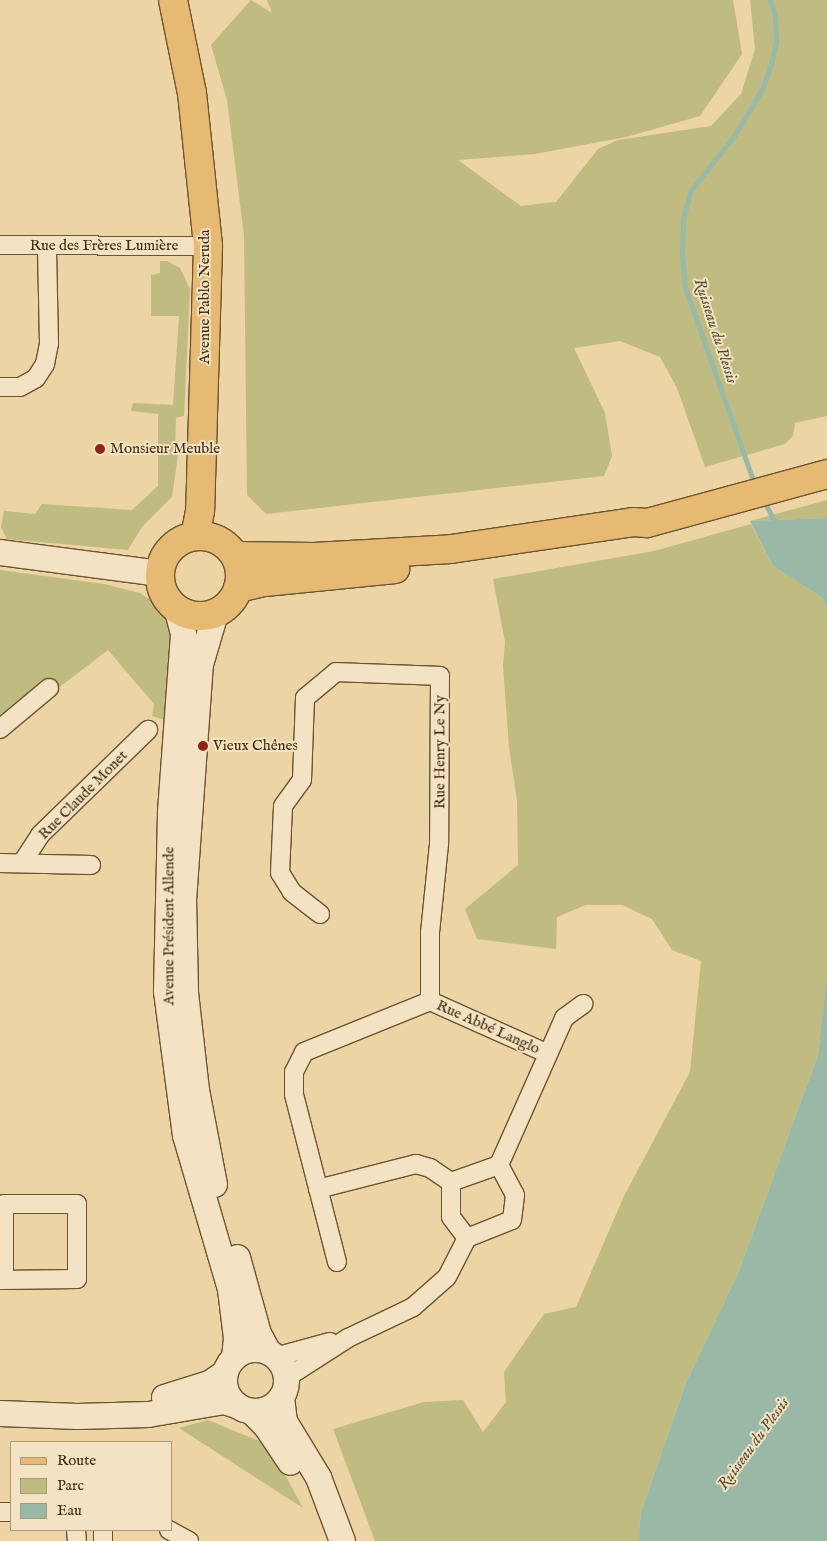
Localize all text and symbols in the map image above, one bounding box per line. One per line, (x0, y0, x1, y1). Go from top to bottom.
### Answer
street label: Avenue Pablo Neruda (196, 230, 214, 364)
street label: Rue des Frères Lumière (30, 237, 178, 255)
water label: Ruisseau du Plessis (689, 276, 741, 386)
place label: Monsieur Meuble (110, 440, 220, 458)
marker: Monsieur Meuble (94, 443, 106, 455)
street label: Rue Henry Le Ny (431, 695, 449, 809)
place label: Vieux Chênes (213, 737, 298, 755)
marker: Vieux Chênes (197, 740, 209, 752)
street label: Rue Claude Monet (35, 747, 131, 843)
street label: Avenue Président Allende (160, 847, 178, 1005)
street label: Rue Abbé Langlo (434, 996, 542, 1058)
water label: Ruisseau du Plessis (714, 1394, 794, 1494)
legend (10, 1441, 172, 1531)
text: Route (57, 1451, 96, 1470)
text: Parc (57, 1476, 84, 1495)
text: Eau (57, 1501, 82, 1520)

